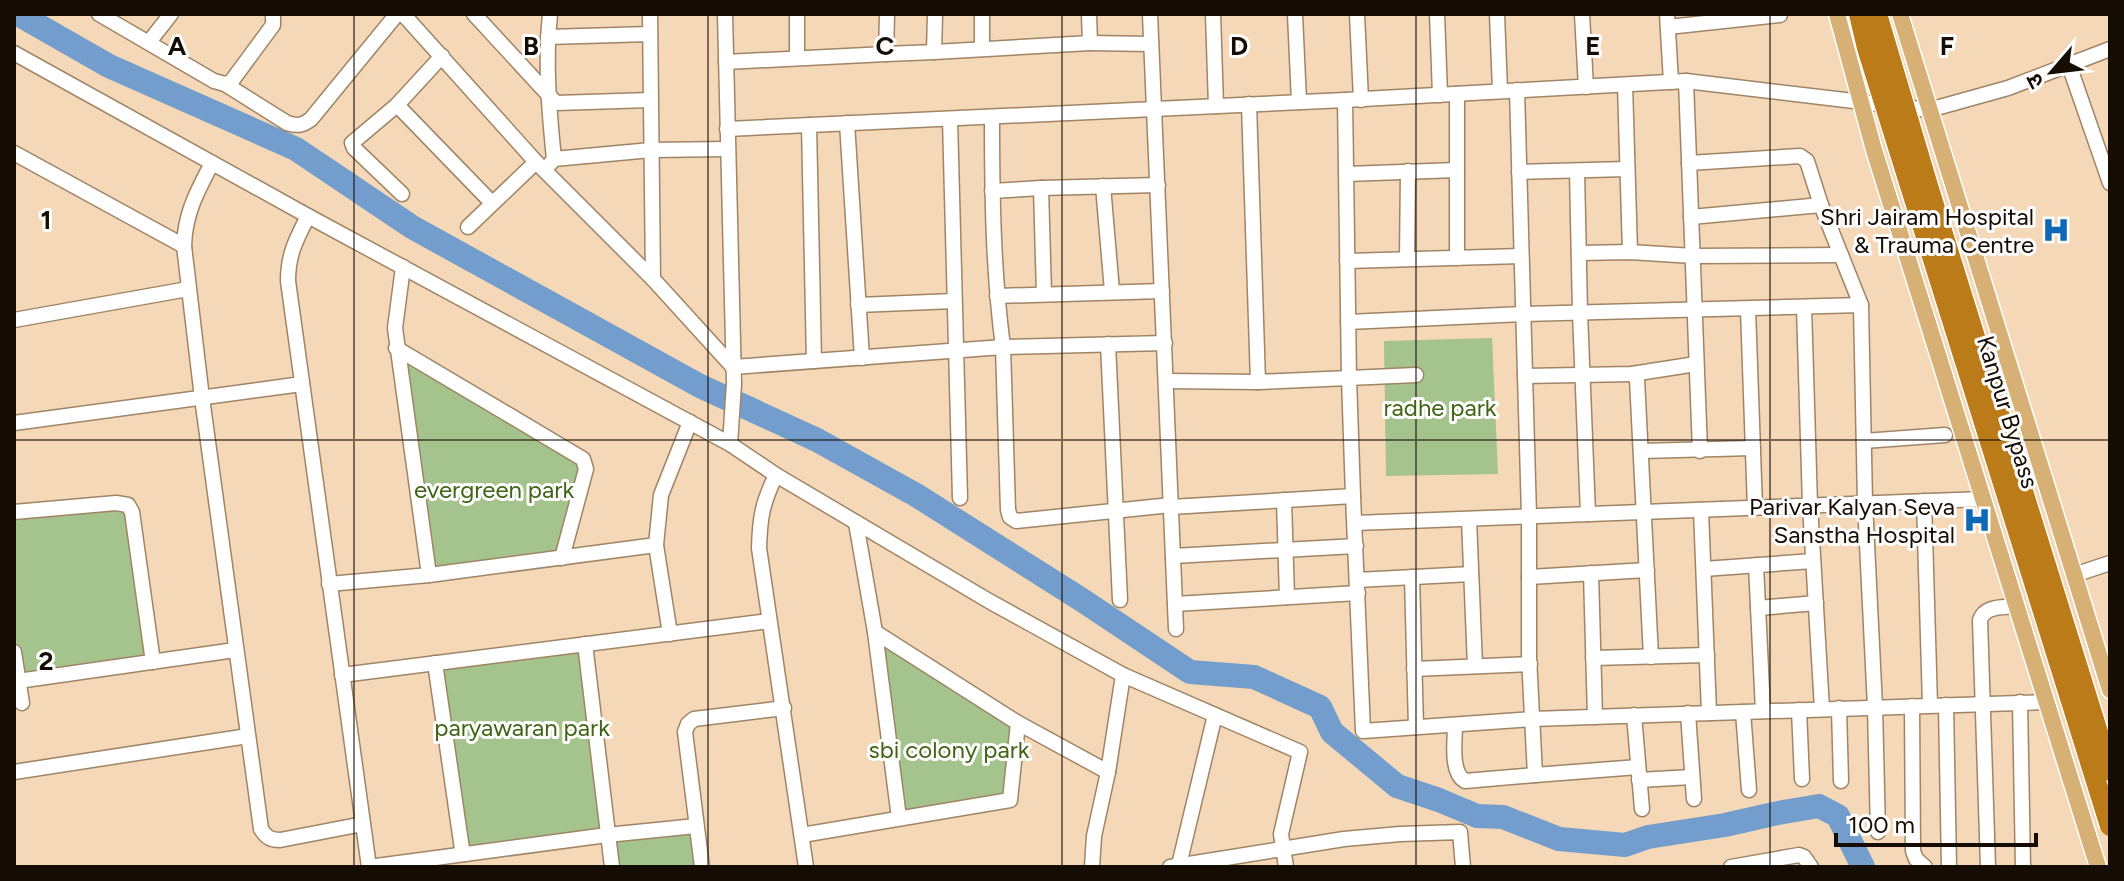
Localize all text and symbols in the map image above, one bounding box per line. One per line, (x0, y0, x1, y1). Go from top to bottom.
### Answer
text: A (168, 30, 187, 62)
text: B (523, 30, 539, 62)
text: C (876, 30, 895, 62)
text: D (1230, 30, 1248, 62)
text: E (1585, 30, 1601, 62)
text: F (1940, 30, 1954, 62)
north arrow (2012, 32, 2092, 112)
text: उ (2019, 68, 2050, 93)
place label: Shri Jairam Hospital & Trauma Centre (1820, 202, 2034, 259)
text: 1 (41, 204, 51, 236)
hospital icon: Shri Jairam Hospital & Trauma Centre (2041, 215, 2071, 245)
street label: Kanpur Bypass (1971, 332, 2045, 492)
park label: radhe park (1383, 393, 1497, 422)
park label: evergreen park (414, 475, 574, 504)
place label: Parivar Kalyan Seva Sanstha Hospital (1749, 492, 1955, 549)
hospital icon: Parivar Kalyan Seva Sanstha Hospital (1962, 505, 1992, 535)
text: 2 (38, 645, 54, 677)
park label: paryawaran park (434, 713, 610, 742)
park label: sbi colony park (869, 735, 1030, 764)
scale bar (1836, 797, 2036, 847)
text: 100 m (1848, 810, 1915, 839)

